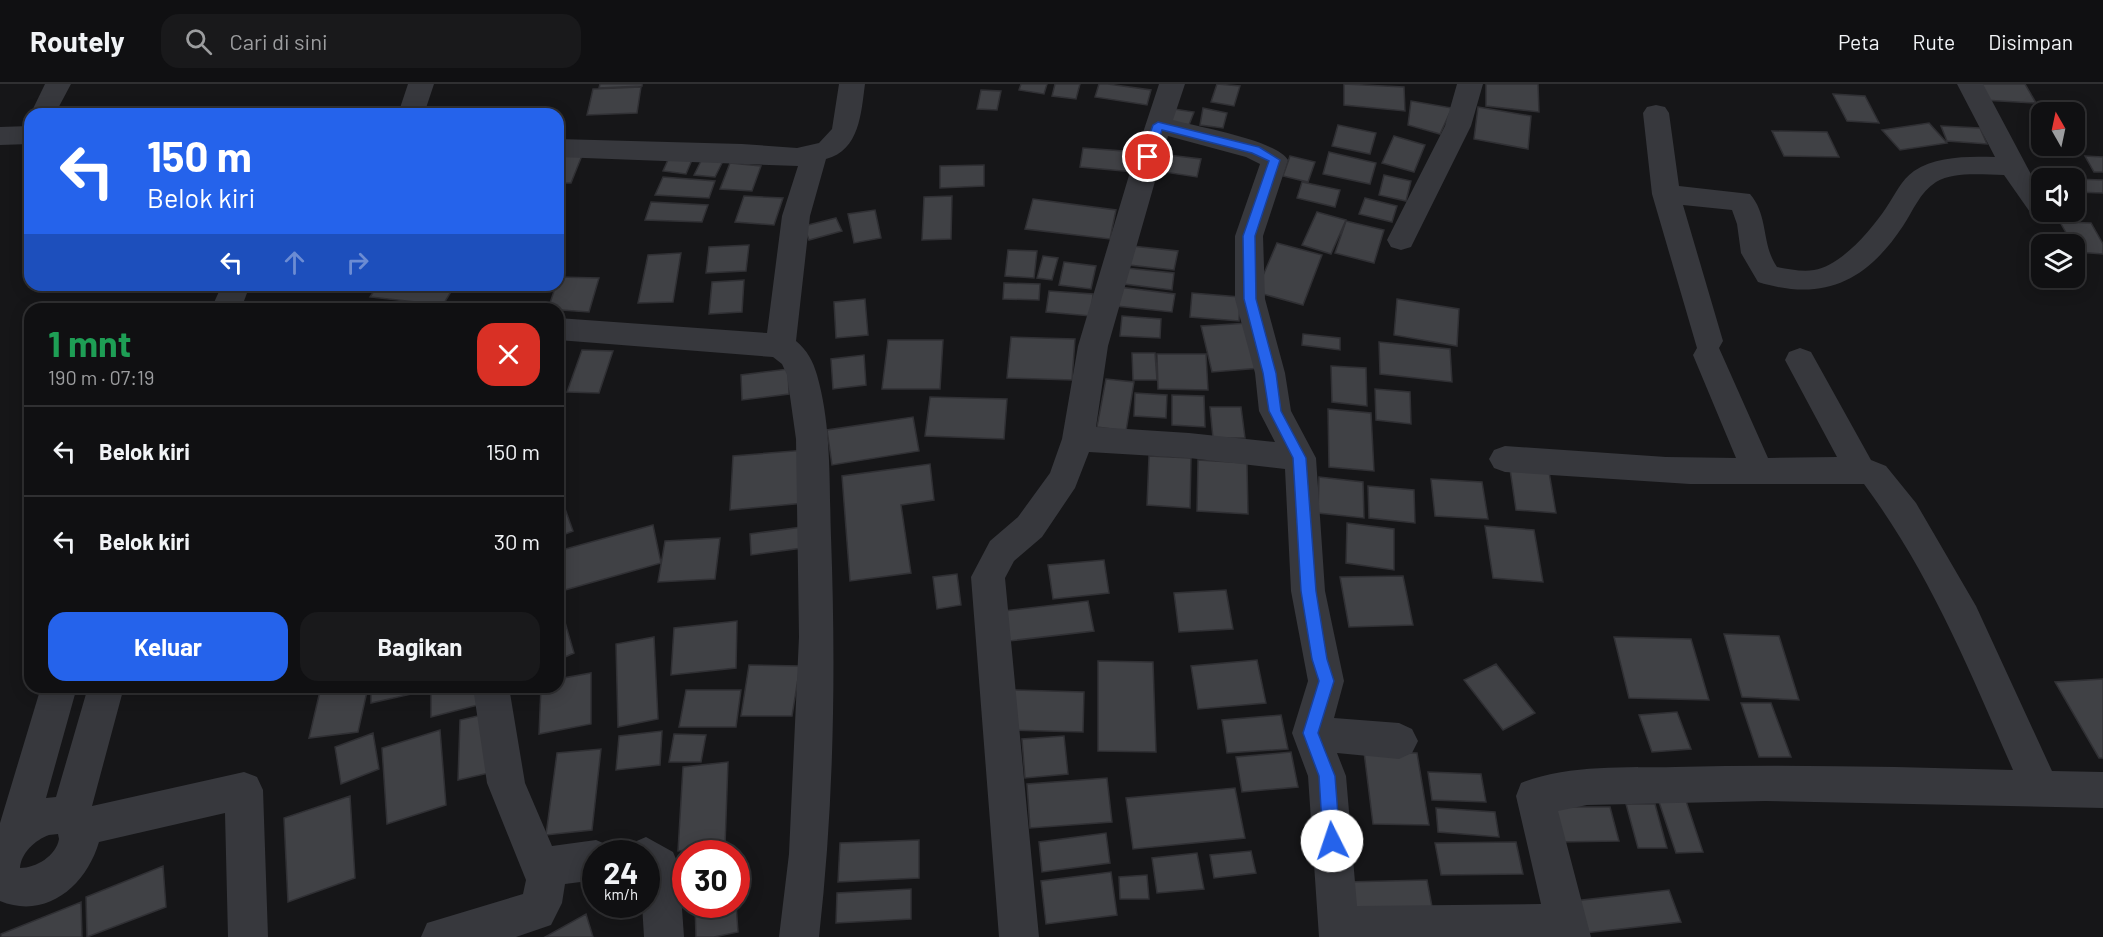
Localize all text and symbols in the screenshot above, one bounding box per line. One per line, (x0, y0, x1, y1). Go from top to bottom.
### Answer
search box (161, 14, 581, 68)
text: Routely (30, 24, 125, 58)
icon: search (182, 25, 215, 58)
text: Cari di sini (230, 28, 328, 54)
text: Peta (1838, 29, 1880, 54)
text: Rute (1913, 29, 1955, 54)
text: Disimpan (1988, 29, 2073, 54)
north arrow (2031, 102, 2085, 156)
map controls (2031, 102, 2085, 288)
text: 150 m (147, 130, 252, 180)
pin (1122, 131, 1173, 182)
icon: left (48, 132, 126, 210)
icon: arrive (1131, 140, 1164, 173)
button: sound (2031, 168, 2085, 222)
text: Belok kiri (147, 181, 255, 213)
button: layers (2031, 234, 2085, 288)
icon: left (215, 246, 248, 279)
icon: ahead (278, 246, 311, 279)
icon: right (341, 246, 374, 279)
text: 1 mnt (48, 321, 131, 364)
button: close (477, 323, 540, 386)
text: 190 m · 07:19 (48, 365, 154, 389)
icon: left (48, 435, 81, 468)
text: Belok kiri (99, 438, 190, 464)
text: 150 m (486, 438, 540, 464)
icon: left (48, 525, 81, 558)
text: Belok kiri (99, 528, 190, 554)
text: 30 m (494, 528, 540, 554)
button: Keluar (48, 612, 288, 681)
button: Bagikan (300, 612, 540, 681)
position arrow (1300, 809, 1364, 873)
speed limit sign: 30 (672, 840, 750, 918)
text: 24 (604, 854, 638, 890)
text: km/h (604, 885, 638, 903)

